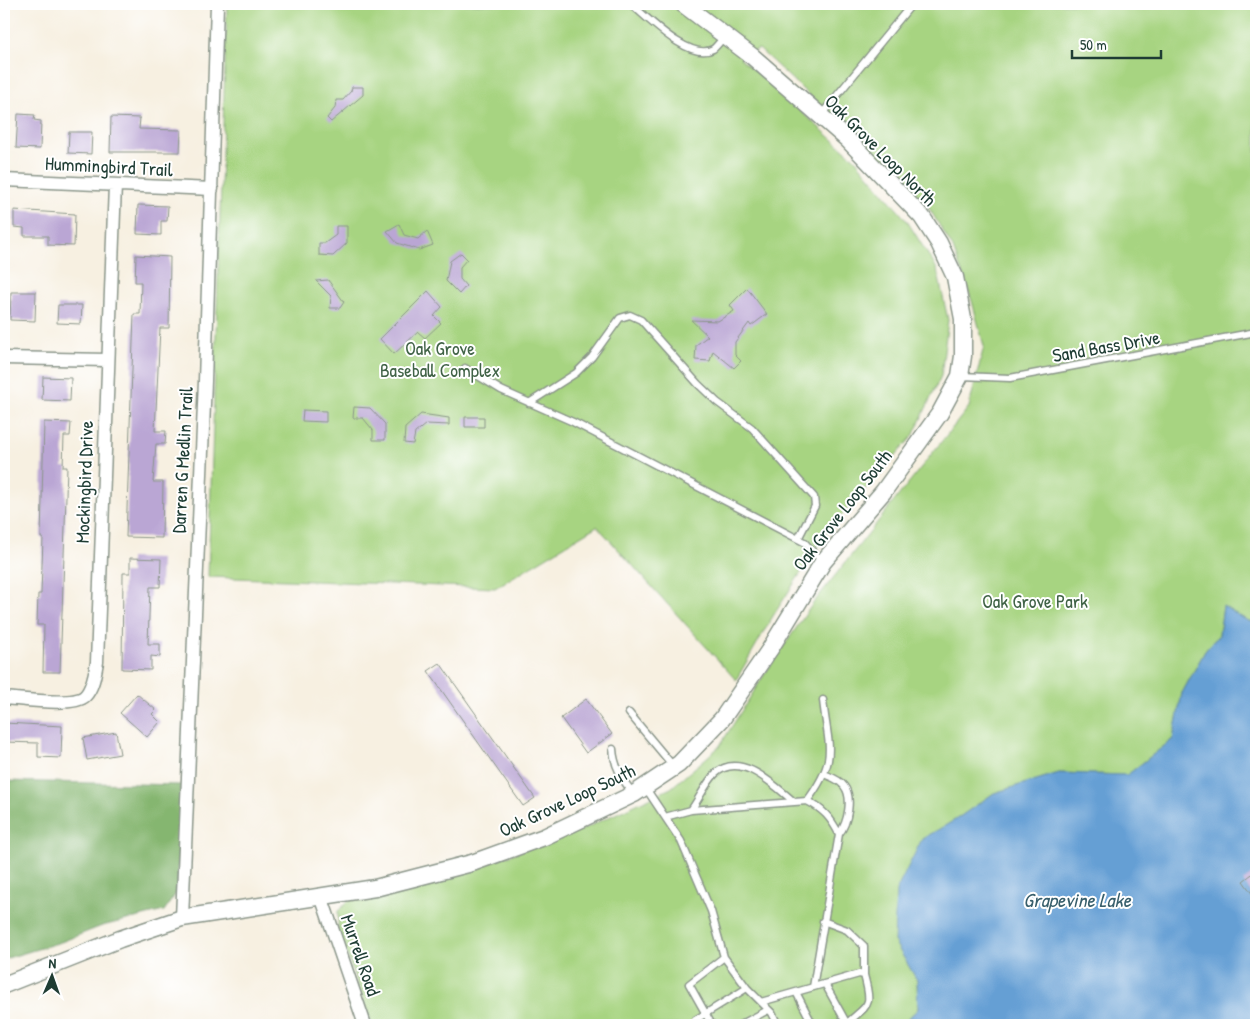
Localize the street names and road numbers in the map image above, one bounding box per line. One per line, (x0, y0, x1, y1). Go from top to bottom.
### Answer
street label: Oak Grove Loop North (819, 88, 943, 212)
street label: Hummingbird Trail (45, 150, 174, 182)
street label: Sand Bass Drive (1050, 324, 1162, 368)
street label: Darren G Medlin Trail (165, 385, 199, 534)
street label: Mockingbird Drive (69, 420, 99, 544)
street label: Oak Grove Loop South (786, 444, 898, 576)
street label: Oak Grove Loop South (495, 757, 639, 843)
street label: Murrell Road (335, 911, 387, 1000)

